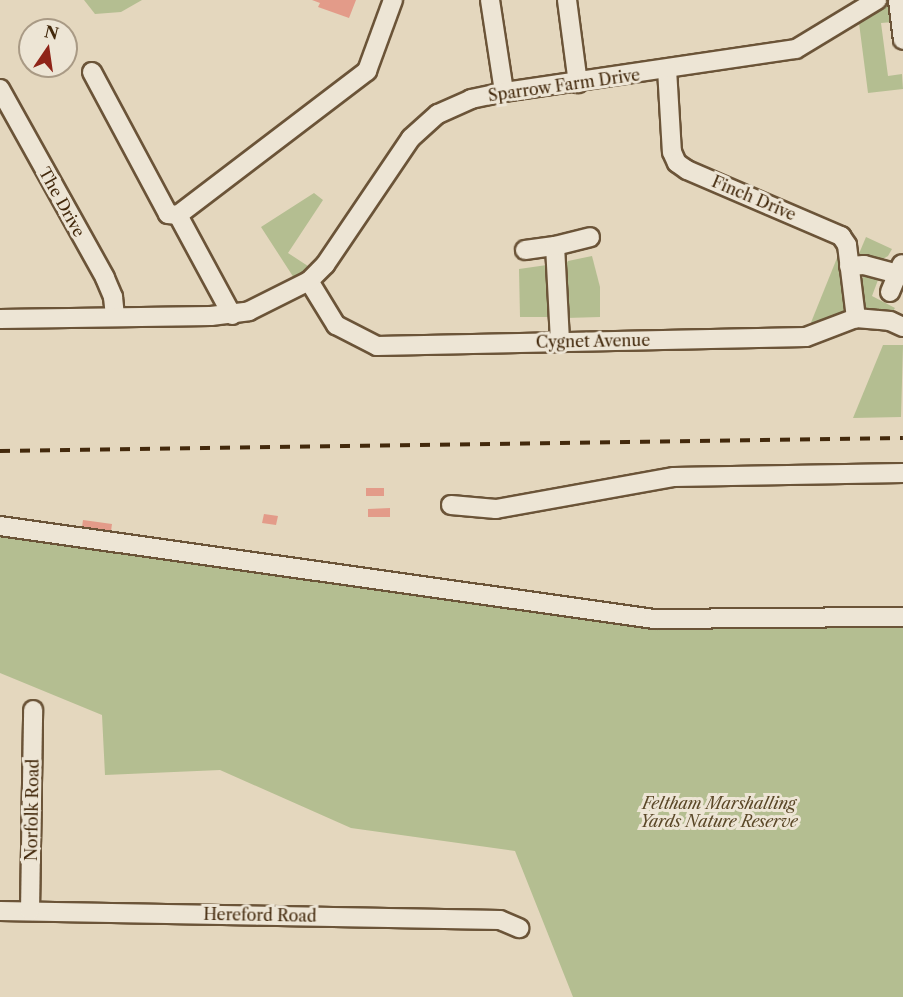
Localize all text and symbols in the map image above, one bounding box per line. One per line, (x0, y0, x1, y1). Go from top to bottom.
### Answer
north arrow (18, 18, 78, 78)
text: N (43, 21, 61, 44)
street label: Sparrow Farm Drive (487, 65, 641, 105)
street label: The Drive (35, 164, 89, 240)
street label: Finch Drive (709, 172, 799, 224)
street label: Cygnet Avenue (535, 330, 651, 352)
street label: Norfolk Road (22, 759, 42, 861)
park label: Feltham Marshalling Yards Nature Reserve (640, 793, 798, 831)
street label: Hereford Road (203, 904, 317, 926)

